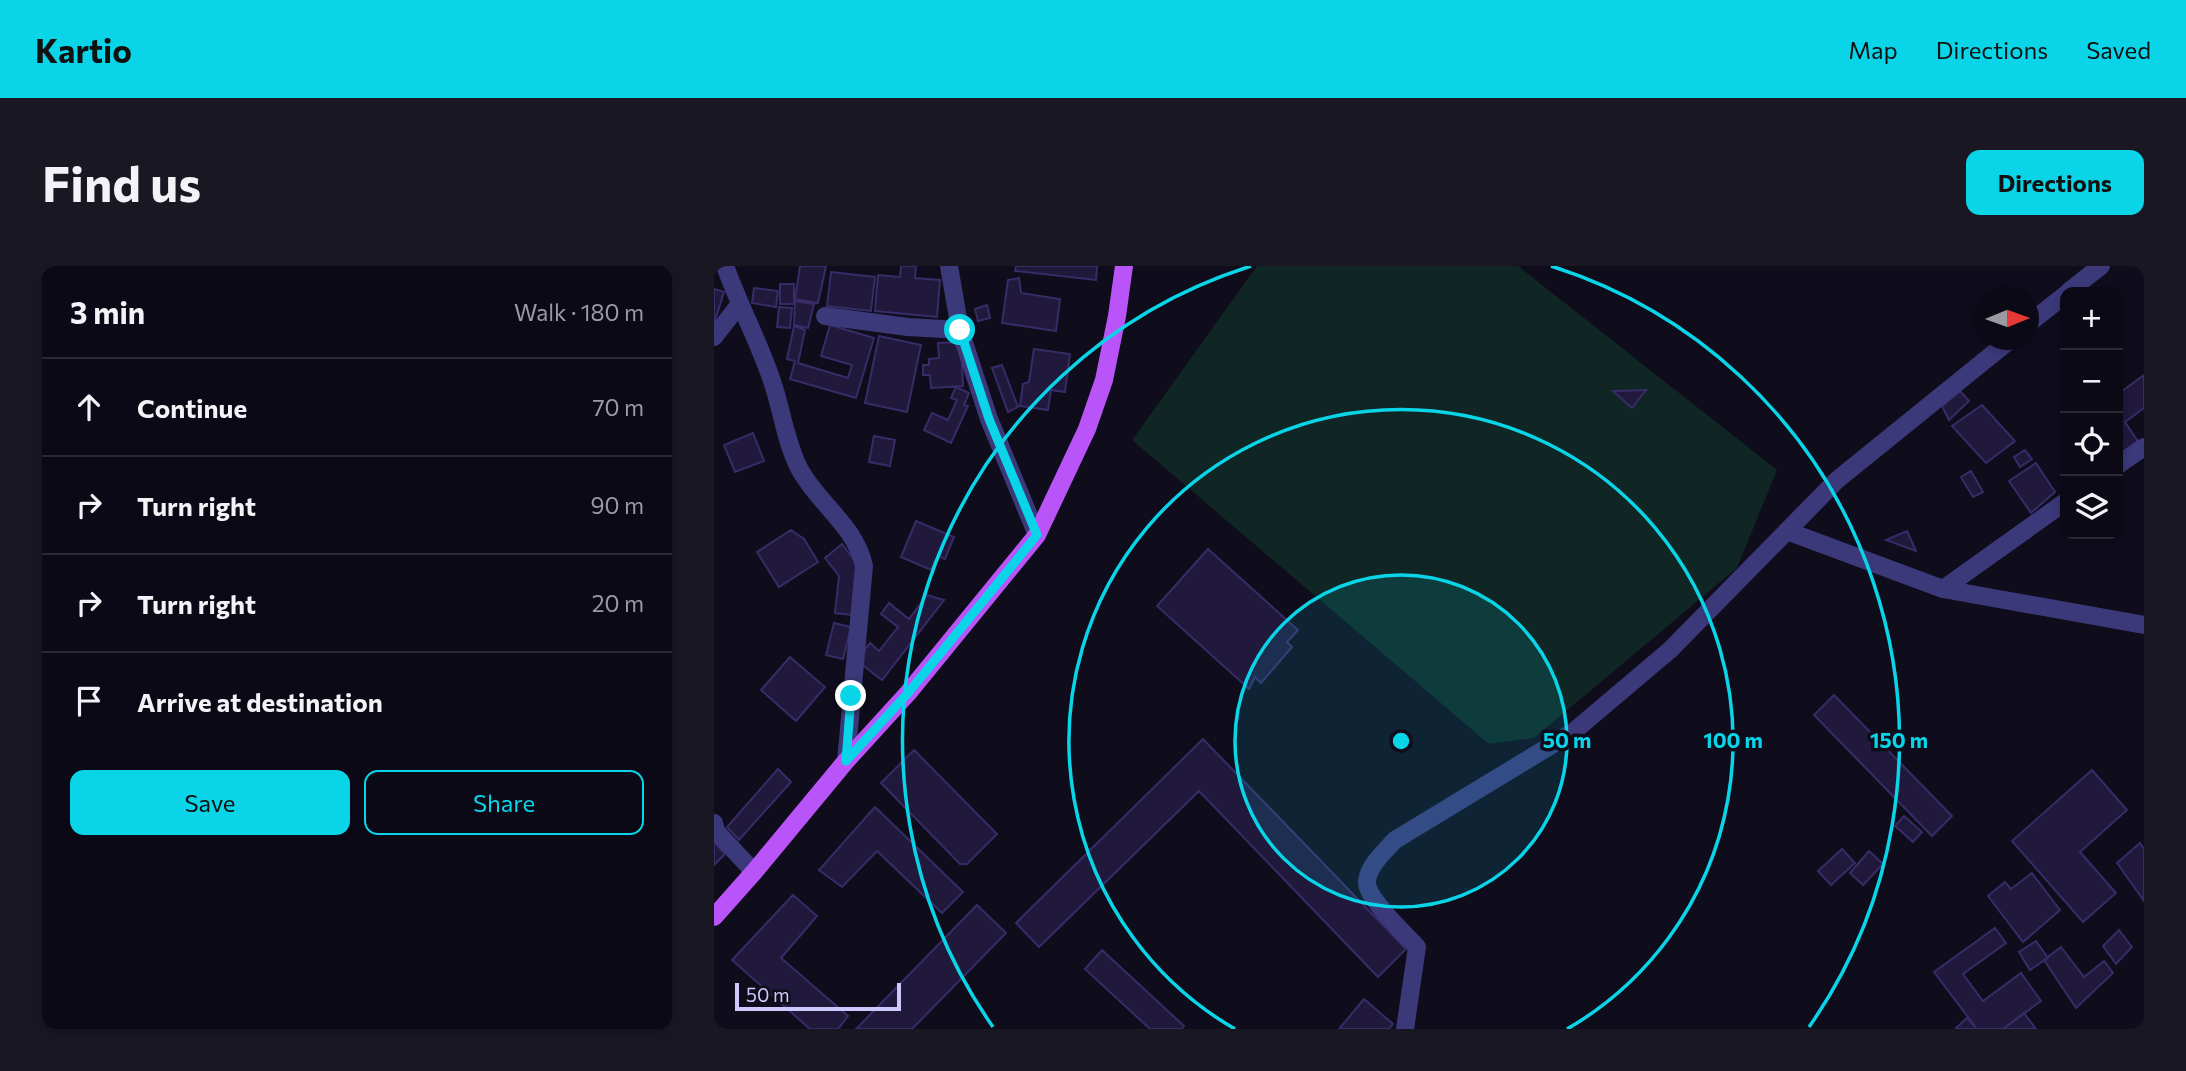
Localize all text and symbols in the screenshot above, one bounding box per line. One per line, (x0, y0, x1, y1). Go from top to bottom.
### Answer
text: Kartio (35, 29, 132, 70)
text: Map (1848, 35, 1898, 64)
text: Directions (1936, 35, 2048, 64)
text: Saved (2086, 35, 2151, 64)
button: Directions (1966, 150, 2144, 215)
text: Find us (42, 152, 201, 212)
north arrow (1976, 287, 2039, 350)
map controls (2060, 287, 2123, 539)
button: + (2060, 287, 2123, 350)
text: 3 min (70, 293, 145, 330)
text: Walk · 180 m (514, 298, 644, 326)
route start (944, 314, 975, 345)
button: − (2060, 350, 2123, 413)
icon: ahead (70, 388, 108, 426)
text: Continue (137, 392, 247, 423)
text: 70 m (592, 393, 644, 421)
button: locate (2060, 413, 2123, 476)
button: layers (2060, 476, 2123, 539)
icon: right (70, 486, 108, 524)
text: Turn right (137, 490, 256, 521)
text: 90 m (591, 491, 644, 519)
icon: right (70, 584, 108, 622)
text: Turn right (137, 588, 256, 619)
text: 20 m (592, 589, 644, 617)
route end (835, 680, 866, 711)
icon: arrive (70, 682, 108, 720)
text: Arrive at destination (137, 686, 383, 717)
text: 50 m (1543, 727, 1591, 752)
text: 100 m (1703, 727, 1763, 752)
text: 150 m (1870, 727, 1928, 752)
centre of rings (1389, 729, 1413, 753)
button: Save (70, 770, 350, 835)
button: Share (364, 770, 644, 835)
scale bar (735, 980, 901, 1012)
text: 50 m (746, 983, 790, 1006)

